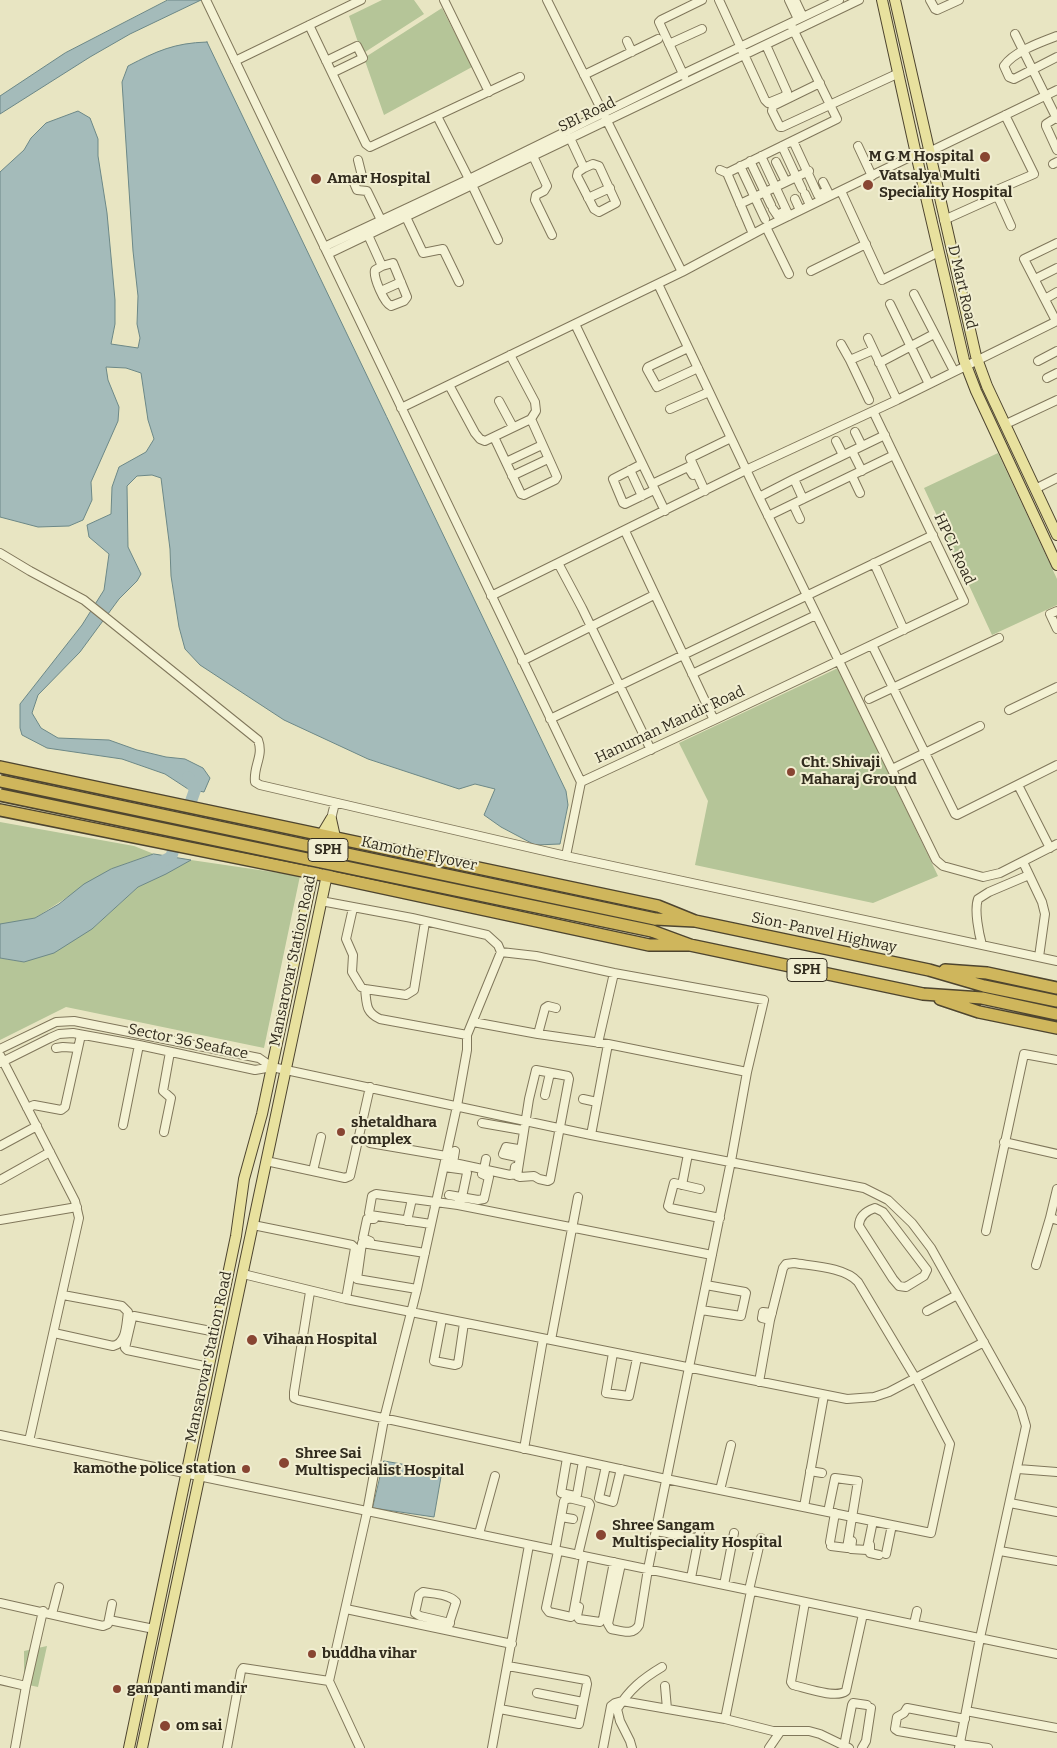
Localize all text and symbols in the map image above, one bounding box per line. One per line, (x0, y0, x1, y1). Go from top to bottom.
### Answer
street label: SBI Road (555, 93, 619, 137)
place label: M G M Hospital (869, 148, 974, 166)
marker: M G M Hospital (978, 150, 992, 164)
place label: Vatsalya Multi Speciality Hospital (879, 167, 1012, 202)
place label: Amar Hospital (327, 170, 430, 188)
marker: Amar Hospital (309, 172, 323, 186)
marker: Vatsalya Multi Speciality Hospital (861, 178, 875, 192)
street label: D Mart Road (944, 243, 980, 331)
street label: HPCL Road (930, 510, 978, 588)
street label: Hanuman Mandir Road (592, 682, 748, 768)
place label: Cht. Shivaji Maharaj Ground (801, 754, 917, 789)
marker: Cht. Shivaji Maharaj Ground (785, 766, 797, 778)
street label: Kamothe Flyover (360, 833, 478, 875)
road number: SPH (308, 838, 348, 862)
street label: Mansarovar Station Road (266, 874, 320, 1048)
street label: Sion-Panvel Highway (750, 909, 898, 957)
road number: SPH (787, 958, 827, 982)
street label: Sector 36 Seaface (126, 1020, 250, 1064)
place label: shetaldhara complex (351, 1114, 437, 1149)
marker: shetaldhara complex (335, 1126, 347, 1138)
street label: Mansarovar Station Road (182, 1270, 236, 1444)
place label: Vihaan Hospital (263, 1331, 377, 1349)
marker: Vihaan Hospital (245, 1333, 259, 1347)
place label: Shree Sai Multispecialist Hospital (295, 1445, 464, 1480)
marker: Shree Sai Multispecialist Hospital (277, 1456, 291, 1470)
place label: kamothe police station (74, 1460, 236, 1478)
marker: kamothe police station (240, 1463, 252, 1475)
place label: Shree Sangam Multispeciality Hospital (612, 1517, 782, 1552)
marker: Shree Sangam Multispeciality Hospital (594, 1528, 608, 1542)
place label: buddha vihar (322, 1645, 417, 1663)
marker: buddha vihar (306, 1648, 318, 1660)
place label: ganpanti mandir (127, 1680, 247, 1698)
marker: ganpanti mandir (111, 1683, 123, 1695)
place label: om sai (176, 1717, 222, 1735)
marker: om sai (158, 1719, 172, 1733)

